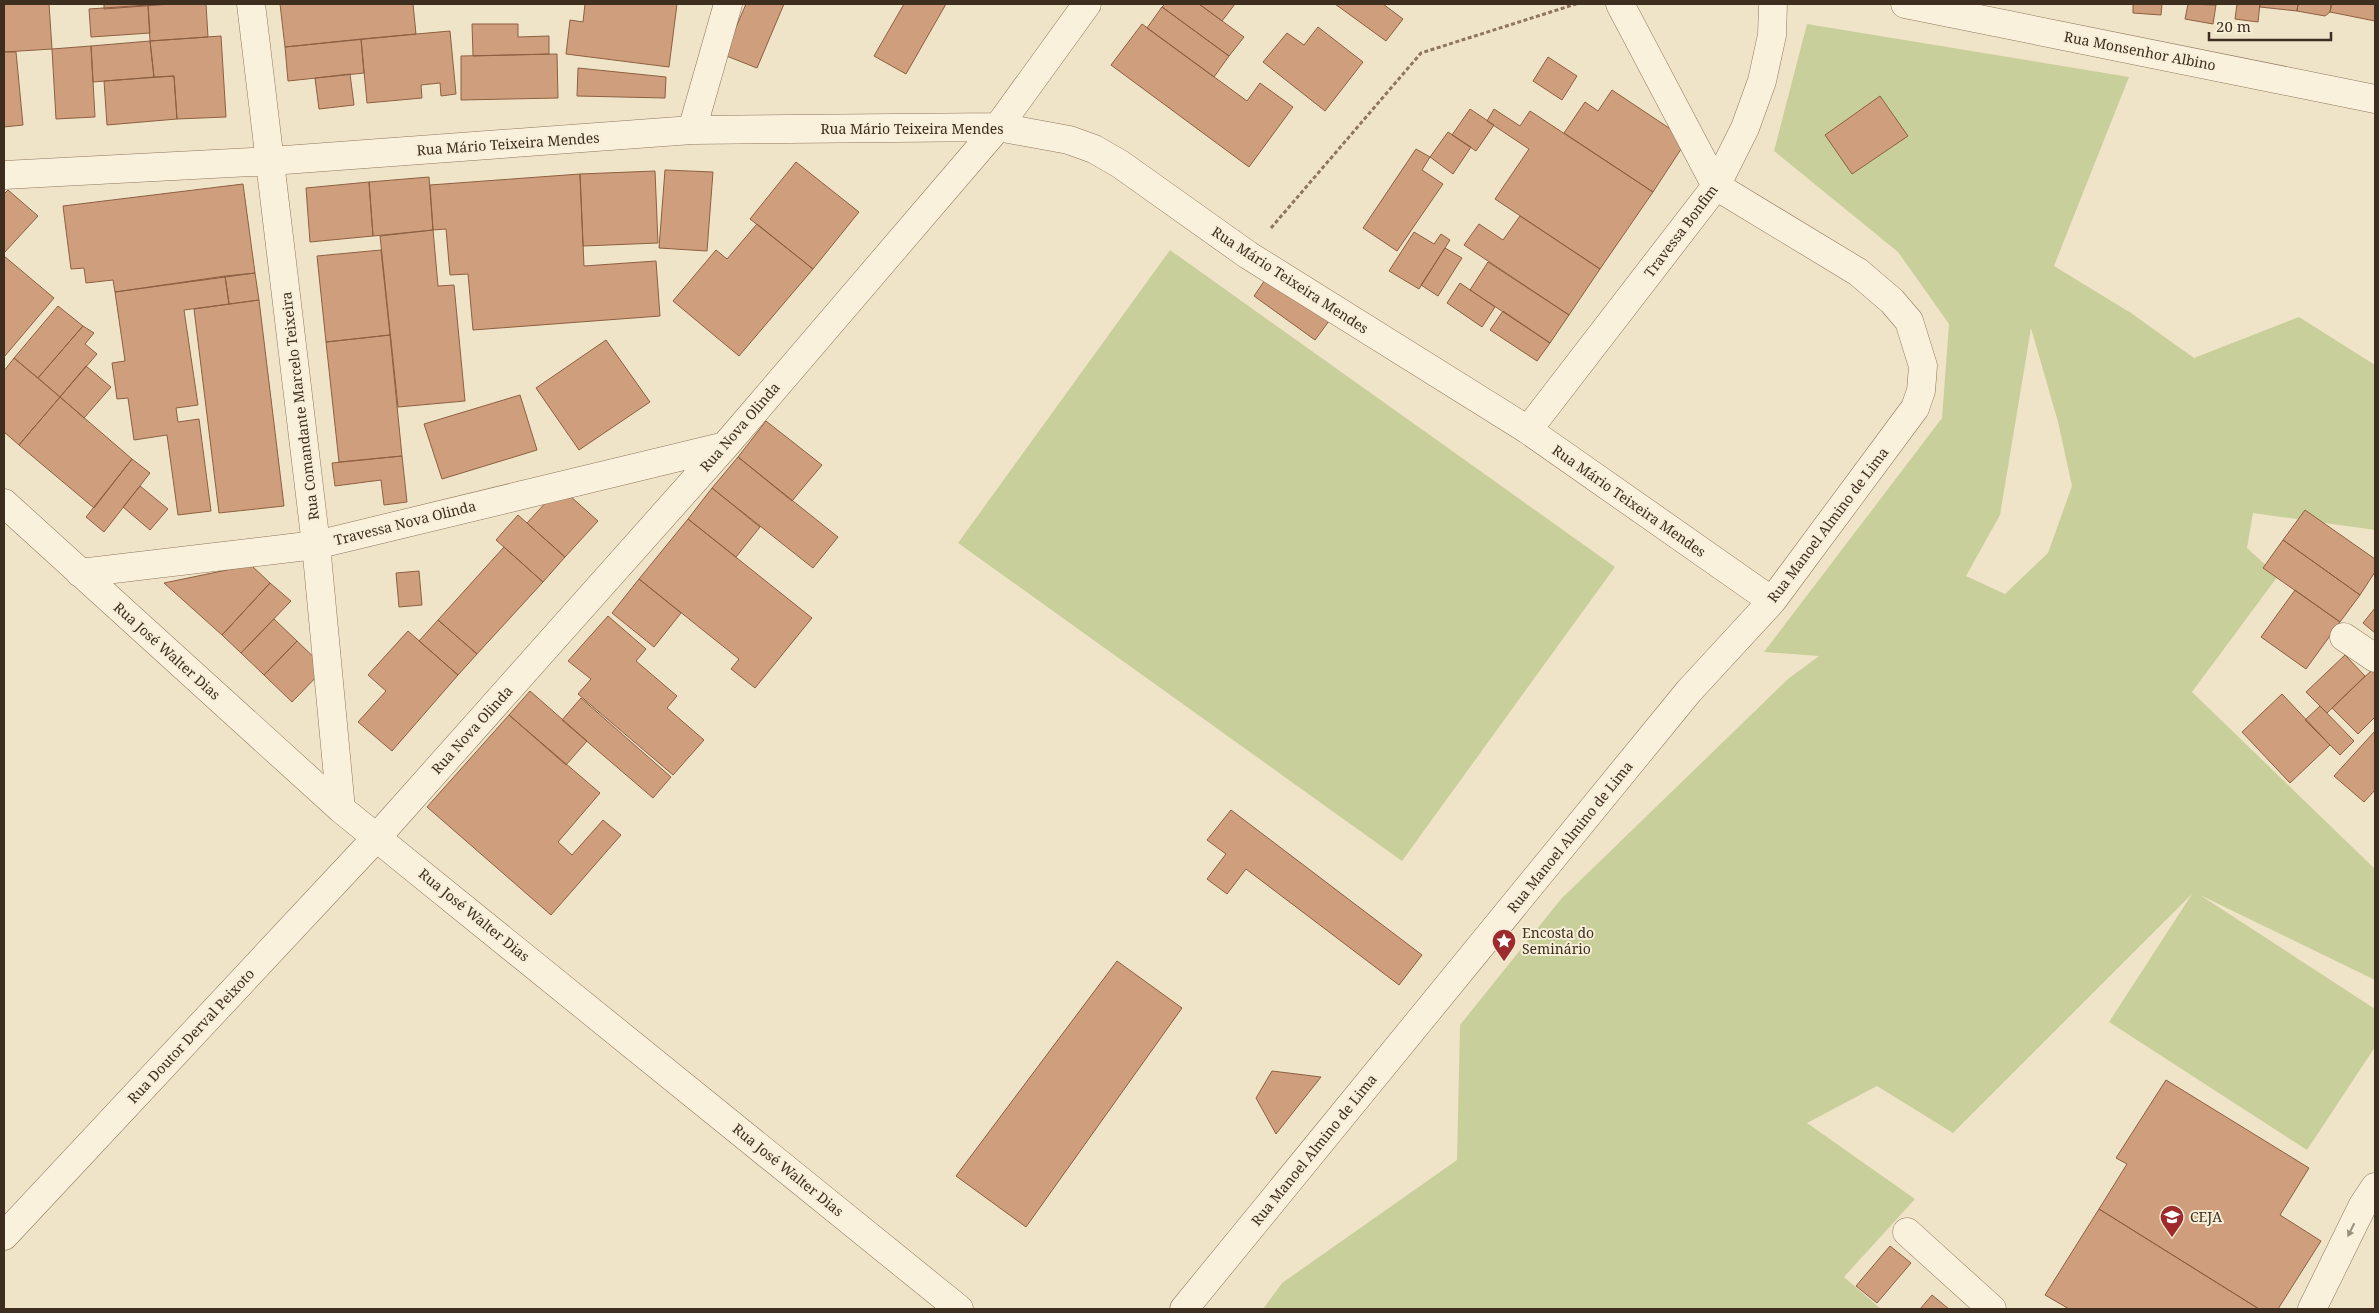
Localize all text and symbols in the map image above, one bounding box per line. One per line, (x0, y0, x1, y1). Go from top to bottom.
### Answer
scale bar (2209, 10, 2332, 42)
text: 20 m (2216, 16, 2251, 36)
street label: Rua Monsenhor Albino (2063, 26, 2218, 75)
street label: Rua Mário Teixeira Mendes (820, 119, 1004, 138)
street label: Rua Mário Teixeira Mendes (416, 128, 600, 159)
street label: Travessa Bonfim (1640, 181, 1722, 281)
street label: Rua Mário Teixeira Mendes (1208, 222, 1372, 337)
street label: Rua Comandante Marcelo Teixeira (276, 291, 323, 521)
street label: Rua Nova Olinda (695, 378, 784, 475)
street label: Rua Mário Teixeira Mendes (1549, 440, 1710, 561)
street label: Rua Manoel Almino de Lima (1763, 443, 1892, 606)
street label: Travessa Nova Olinda (332, 496, 478, 549)
street label: Rua José Walter Dias (110, 598, 225, 704)
street label: Rua Nova Olinda (427, 681, 516, 778)
street label: Rua Manoel Almino de Lima (1502, 757, 1637, 916)
street label: Rua José Walter Dias (415, 864, 534, 965)
place label: Encosta do Seminário (1522, 923, 1594, 958)
place icon: Encosta do Seminário (1491, 928, 1517, 962)
street label: Rua Doutor Derval Peixoto (123, 964, 258, 1107)
street label: Rua Manoel Almino de Lima (1246, 1070, 1381, 1229)
street label: Rua José Walter Dias (729, 1119, 848, 1220)
school or university icon: CEJA (2159, 1204, 2185, 1238)
place label: CEJA (2190, 1207, 2222, 1226)
one-way arrow (2347, 1222, 2355, 1237)

